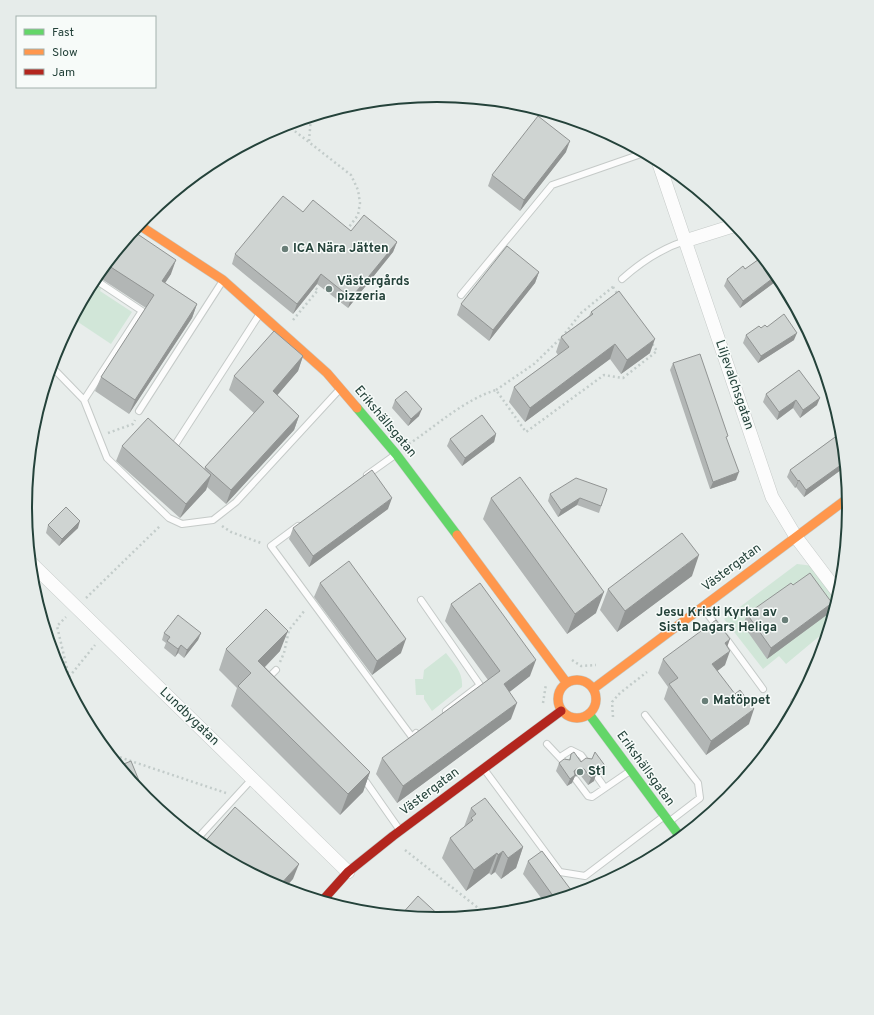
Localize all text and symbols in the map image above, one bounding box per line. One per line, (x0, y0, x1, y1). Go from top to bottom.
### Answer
legend (16, 16, 156, 88)
text: Fast (52, 25, 74, 41)
text: Slow (52, 45, 78, 61)
text: Jam (52, 65, 75, 81)
place label: ICA Nära Jätten (293, 241, 389, 257)
marker: ICA Nära Jätten (280, 244, 290, 254)
place label: Västergårds pizzeria (337, 274, 410, 305)
marker: Västergårds pizzeria (324, 284, 334, 294)
street label: Liljevalchsgatan (711, 338, 757, 432)
street label: Erikshällsgatan (350, 383, 420, 461)
street label: Västergatan (699, 540, 765, 596)
place label: Jesu Kristi Kyrka av Sista Dagars Heliga (656, 605, 777, 636)
marker: Jesu Kristi Kyrka av Sista Dagars Heliga (780, 615, 790, 625)
street label: Lundbygatan (156, 685, 222, 749)
place label: Matöppet (713, 693, 770, 709)
marker: Matöppet (700, 696, 710, 706)
street label: Erikshällsgatan (612, 728, 678, 810)
street label: Västergatan (397, 764, 463, 820)
place label: St1 (588, 764, 606, 780)
marker: St1 (575, 767, 585, 777)

